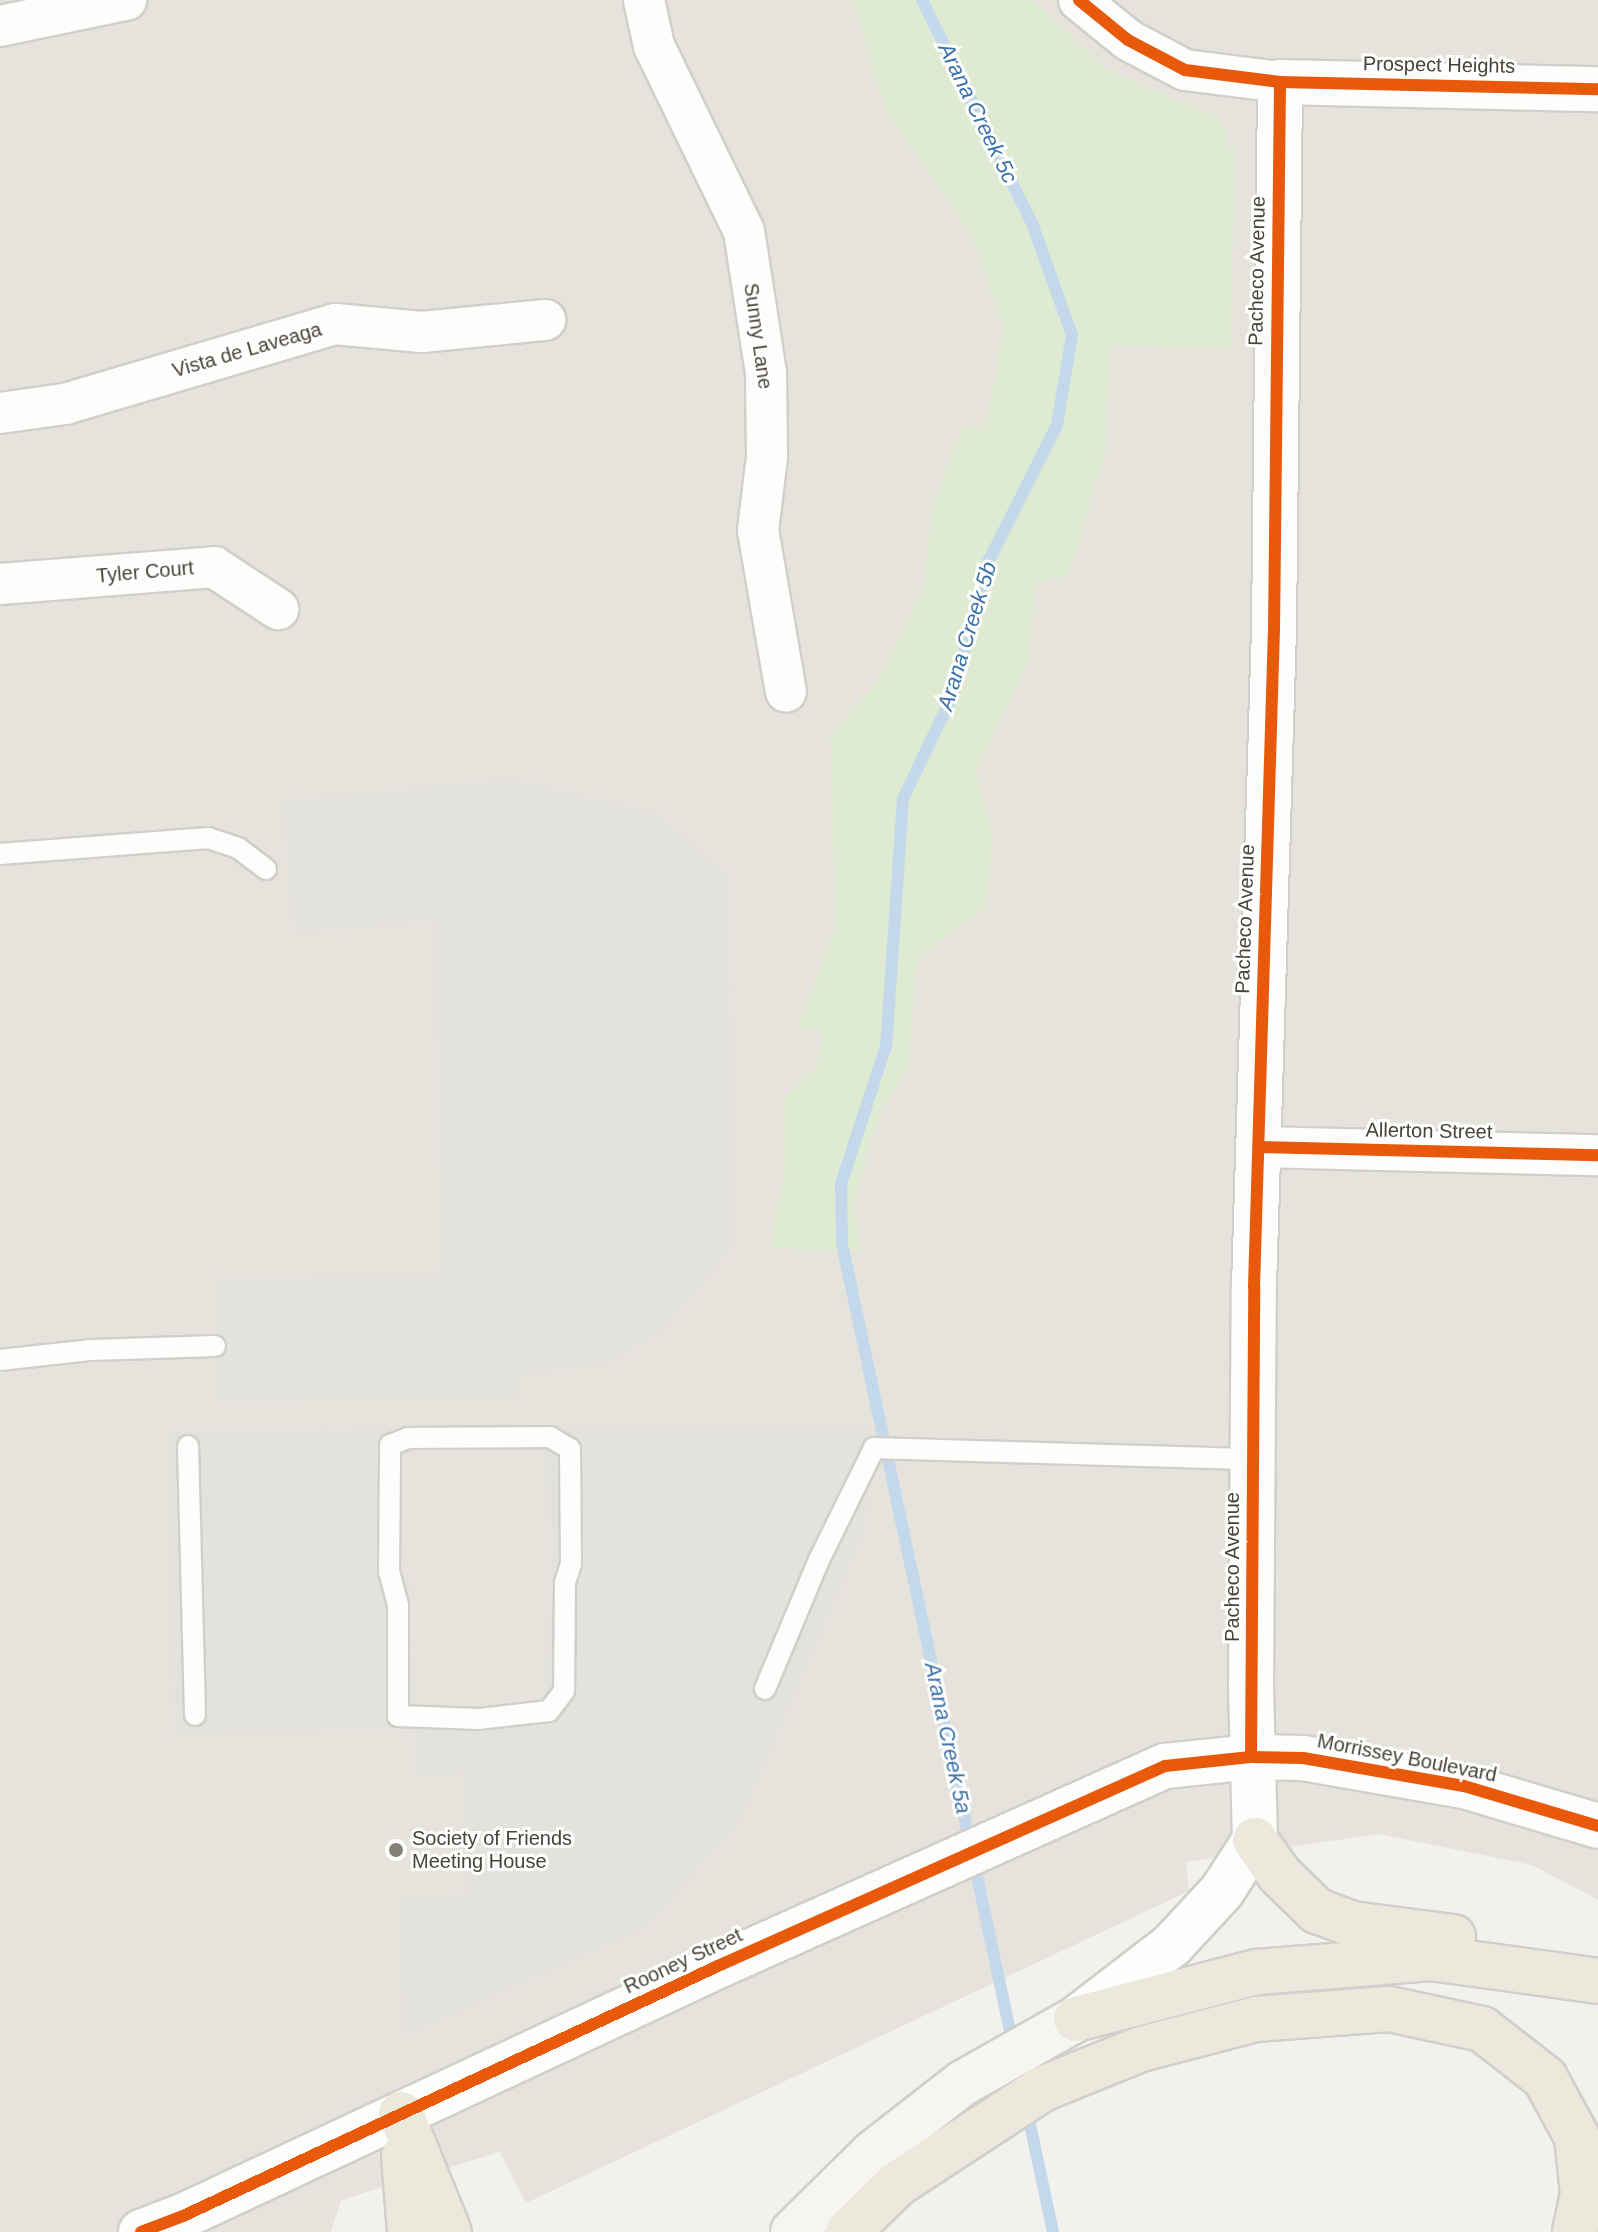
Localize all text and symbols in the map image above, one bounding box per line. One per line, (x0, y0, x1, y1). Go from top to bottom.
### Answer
water label: Arana Creek 5c (933, 39, 1023, 187)
street label: Prospect Heights (1363, 52, 1515, 78)
street label: Pacheco Avenue (1244, 195, 1270, 347)
street label: Sunny Lane (739, 281, 777, 391)
street label: Vista de Laveaga (170, 317, 324, 383)
street label: Tyler Court (95, 556, 195, 588)
water label: Arana Creek 5b (932, 558, 1002, 714)
street label: Pacheco Avenue (1230, 843, 1260, 995)
street label: Allerton Street (1365, 1118, 1493, 1144)
street label: Pacheco Avenue (1220, 1492, 1244, 1642)
water label: Arana Creek 5a (919, 1660, 977, 1816)
street label: Morrissey Boulevard (1315, 1729, 1499, 1787)
place label: Society of Friends Meeting House (412, 1826, 572, 1873)
marker: Society of Friends Meeting House (387, 1841, 405, 1859)
street label: Rooney Street (620, 1923, 746, 1999)

